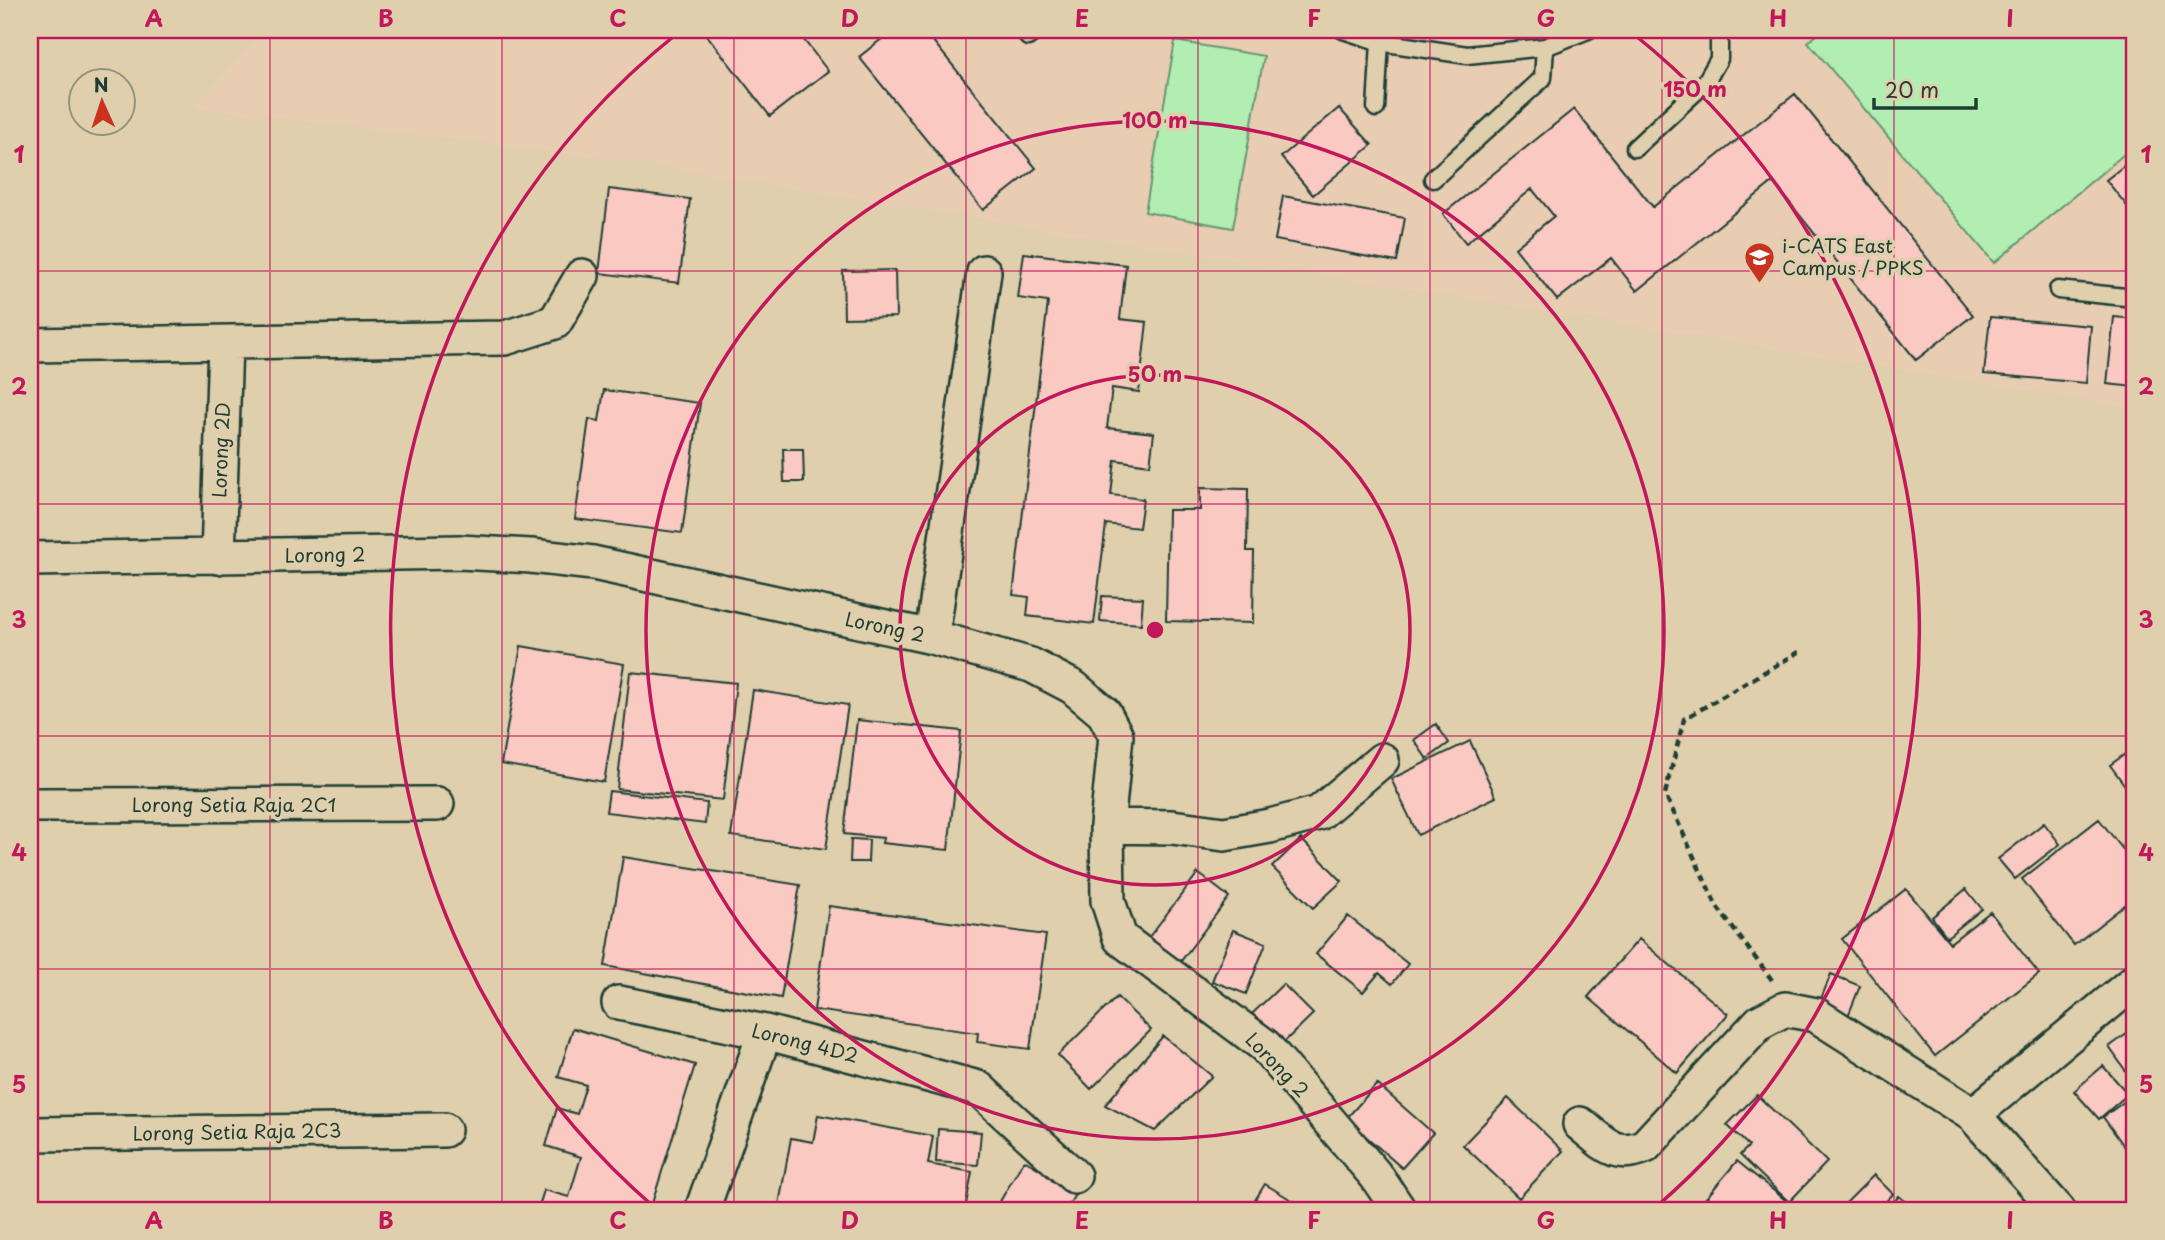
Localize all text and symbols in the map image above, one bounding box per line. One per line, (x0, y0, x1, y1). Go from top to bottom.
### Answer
text: A (145, 0, 163, 35)
text: B (378, 0, 394, 35)
text: C (609, 0, 627, 35)
text: D (841, 0, 859, 35)
text: E (1075, 0, 1089, 35)
text: F (1307, 0, 1321, 35)
text: G (1537, 0, 1555, 35)
text: H (1769, 0, 1787, 35)
text: I (2006, 0, 2014, 35)
north arrow (66, 66, 136, 136)
scale bar (1874, 66, 1976, 110)
text: N (93, 70, 109, 98)
text: 150 m (1663, 72, 1727, 104)
text: 20 m (1885, 73, 1939, 105)
text: 100 m (1122, 103, 1188, 135)
text: 1 (14, 136, 25, 171)
text: 1 (2141, 136, 2152, 171)
place label: i-CATS East Campus / PPKS (1782, 231, 1924, 281)
school or university icon: i-CATS East Campus / PPKS (1742, 240, 1776, 284)
text: 50 m (1128, 357, 1182, 389)
text: 2 (11, 368, 27, 403)
text: 2 (2138, 368, 2154, 403)
street label: Lorong 2D (204, 402, 236, 498)
street label: Lorong 2 (284, 539, 366, 569)
text: 3 (11, 601, 27, 636)
text: 3 (2138, 601, 2154, 636)
street label: Lorong 2 (843, 604, 928, 648)
centre of rings (1143, 618, 1167, 642)
street label: Lorong Setia Raja 2C1 (132, 790, 336, 818)
text: 4 (11, 834, 27, 869)
text: 4 (2138, 834, 2154, 869)
street label: Lorong 4D2 (749, 1015, 861, 1069)
street label: Lorong 2 (1240, 1026, 1316, 1103)
text: 5 (12, 1066, 26, 1101)
text: 5 (2139, 1066, 2153, 1101)
street label: Lorong Setia Raja 2C3 (132, 1115, 342, 1147)
text: A (145, 1202, 163, 1237)
text: B (378, 1202, 394, 1237)
text: C (609, 1202, 627, 1237)
text: D (841, 1202, 859, 1237)
text: E (1075, 1202, 1089, 1237)
text: F (1307, 1202, 1321, 1237)
text: G (1537, 1202, 1555, 1237)
text: H (1769, 1202, 1787, 1237)
text: I (2006, 1202, 2014, 1237)

